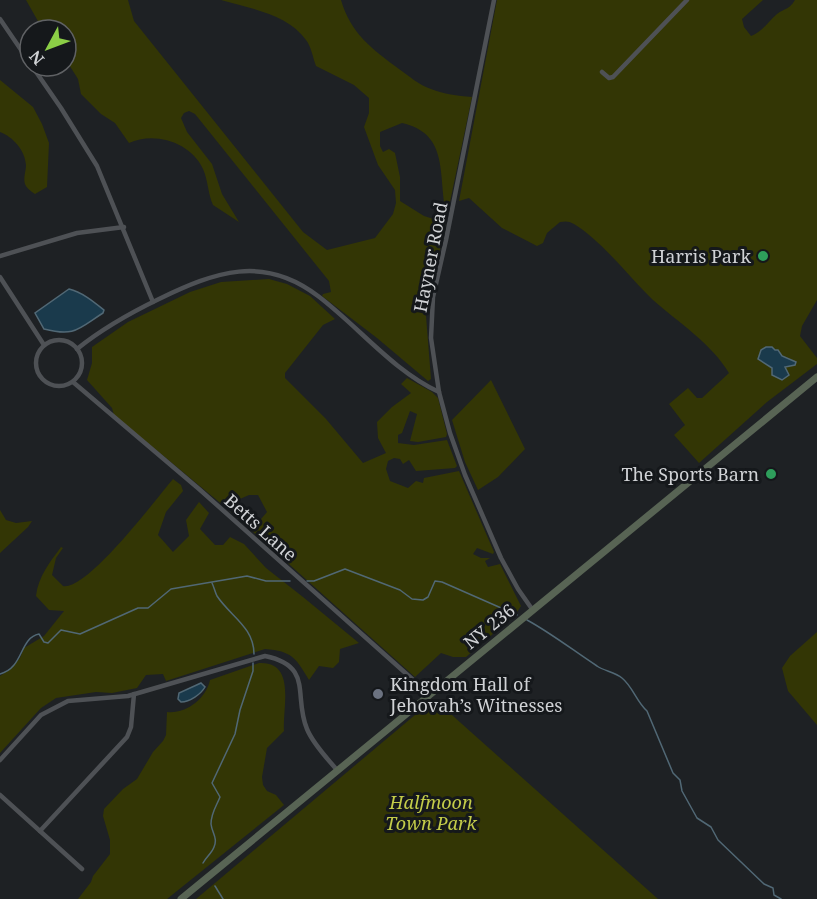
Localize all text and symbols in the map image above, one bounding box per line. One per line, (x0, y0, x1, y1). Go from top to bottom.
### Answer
north arrow (18, 18, 78, 78)
text: N (24, 46, 49, 70)
street label: Hayner Road (408, 200, 452, 314)
place label: Harris Park (651, 244, 751, 268)
marker: Harris Park (756, 249, 770, 263)
place label: The Sports Barn (621, 462, 759, 486)
marker: The Sports Barn (764, 467, 778, 481)
street label: Betts Lane (220, 488, 302, 566)
street label: NY 236 (458, 598, 520, 654)
place label: Kingdom Hall of Jehovah’s Witnesses (389, 672, 562, 717)
marker: Kingdom Hall of Jehovah’s Witnesses (371, 687, 385, 701)
park label: Halfmoon Town Park (385, 790, 477, 835)

